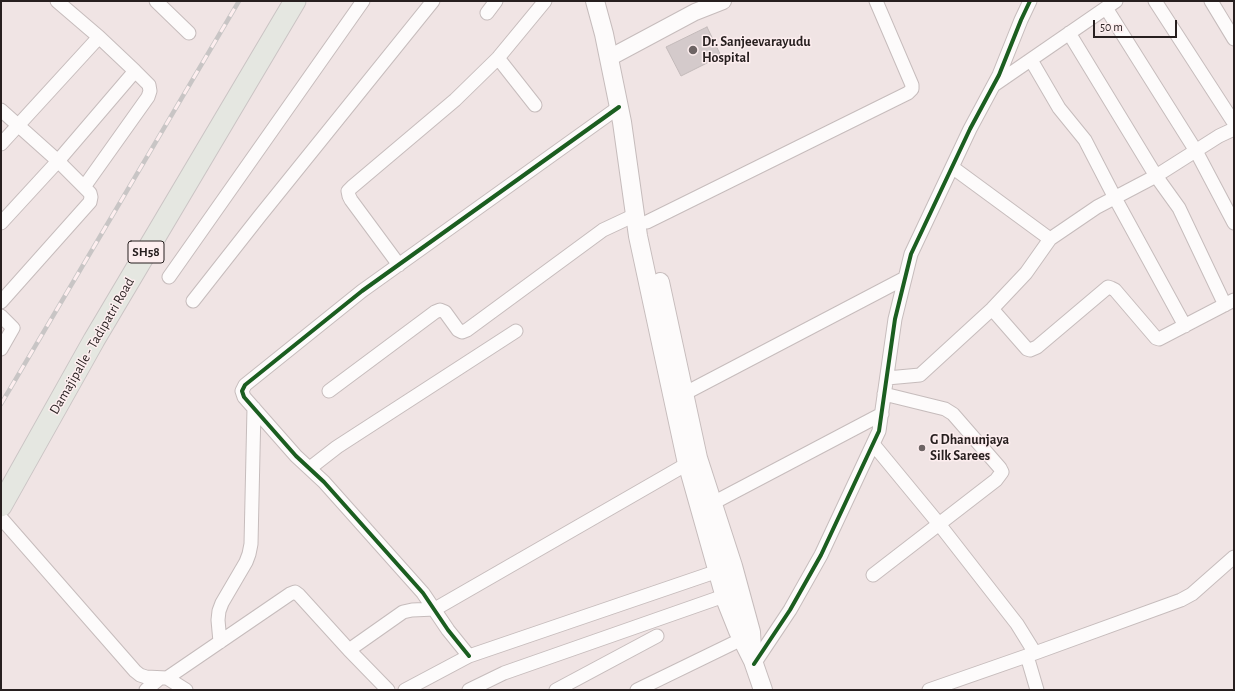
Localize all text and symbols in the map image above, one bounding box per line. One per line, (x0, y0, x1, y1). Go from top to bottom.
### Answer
scale bar (1095, 12, 1179, 38)
text: 50 m (1100, 21, 1123, 33)
place label: Dr. Sanjeevarayudu Hospital (702, 34, 811, 66)
marker: Dr. Sanjeevarayudu Hospital (687, 44, 699, 56)
road number: SH58 (128, 241, 164, 263)
street label: Damajipalle - Tadipatri Road (46, 275, 138, 417)
place label: G Dhanunjaya Silk Sarees (930, 432, 1009, 464)
marker: G Dhanunjaya Silk Sarees (917, 443, 927, 453)

